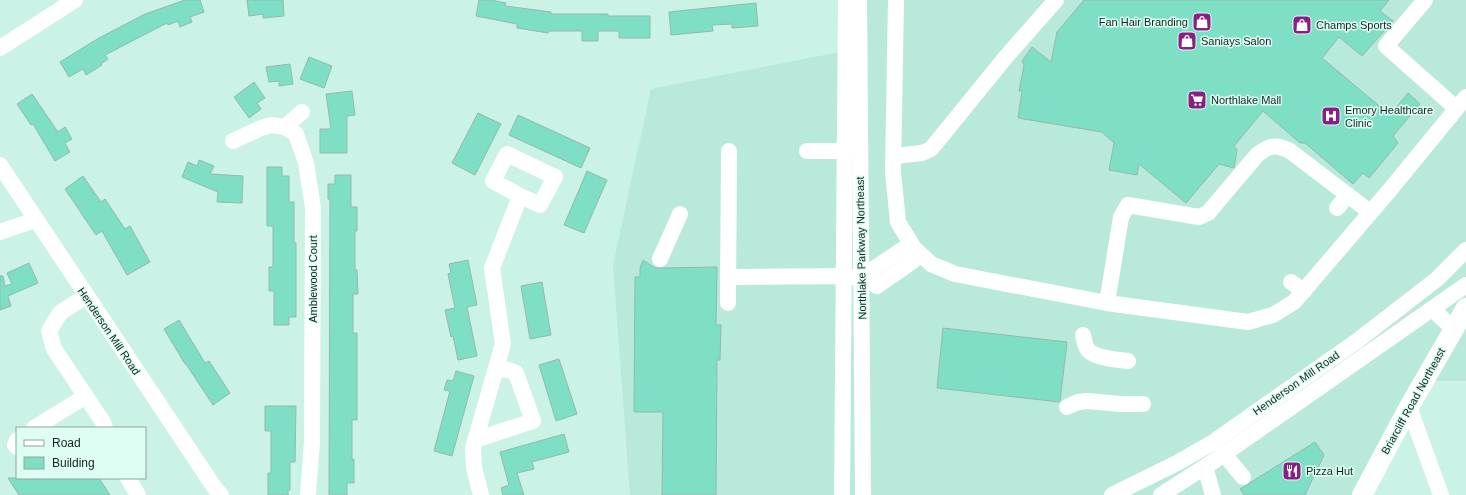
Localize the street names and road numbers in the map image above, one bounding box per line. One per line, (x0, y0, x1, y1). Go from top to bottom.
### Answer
street label: Northlake Parkway Northeast (854, 176, 868, 320)
street label: Amblewood Court (307, 235, 319, 323)
street label: Henderson Mill Road (75, 285, 143, 377)
street label: Briarcliff Road Northeast (1379, 346, 1447, 456)
street label: Henderson Mill Road (1250, 349, 1342, 417)

